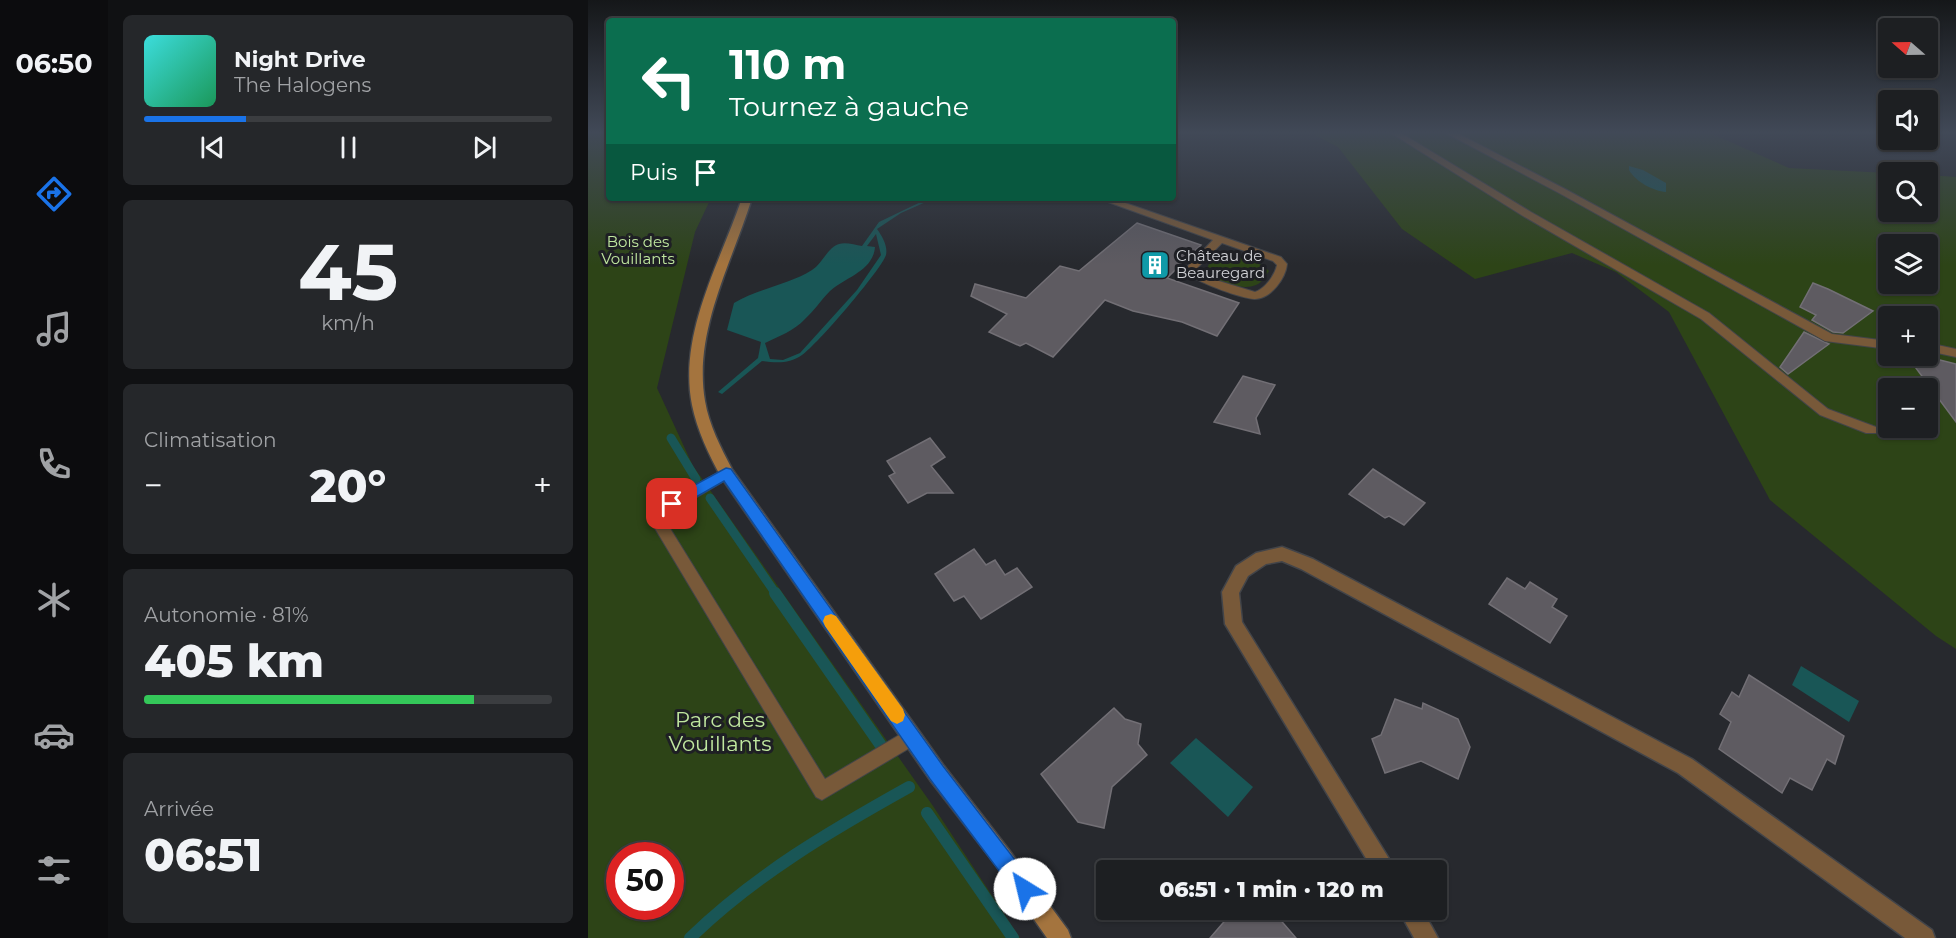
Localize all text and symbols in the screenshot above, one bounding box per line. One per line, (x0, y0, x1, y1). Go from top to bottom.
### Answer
north arrow (1878, 18, 1938, 78)
map controls (1878, 18, 1938, 438)
text: 110 m (729, 38, 846, 90)
icon: left (630, 42, 708, 120)
text: Night Drive (234, 46, 366, 73)
text: 06:50 (15, 47, 93, 80)
text: The Halogens (234, 73, 371, 97)
text: Tournez à gauche (729, 90, 969, 123)
button: sound (1878, 90, 1938, 150)
icon: previous (196, 131, 229, 164)
icon: pause (332, 131, 365, 164)
icon: next (468, 131, 501, 164)
icon: arrive (689, 156, 722, 189)
text: Puis (630, 159, 677, 186)
button: search (1878, 162, 1938, 222)
icon: directions (33, 173, 75, 215)
text: 45 (298, 224, 398, 320)
park label: Bois des Vouillants (601, 232, 675, 268)
button: layers (1878, 234, 1938, 294)
place label: Château de Beauregard (1176, 246, 1265, 282)
building icon: Château de Beauregard (1139, 249, 1171, 281)
button: + (1878, 306, 1938, 366)
icon: music (33, 308, 75, 350)
text: km/h (321, 311, 375, 335)
button: − (1878, 378, 1938, 438)
text: Climatisation (144, 428, 277, 452)
icon: phone (33, 443, 75, 485)
text: 20° (310, 458, 386, 513)
text: − (144, 465, 163, 505)
text: + (533, 465, 552, 505)
pin (646, 478, 697, 529)
icon: arrive (655, 487, 688, 520)
icon: climate (33, 579, 75, 621)
text: Autonomie · 81% (144, 603, 309, 627)
text: 405 km (144, 633, 324, 688)
park label: Parc des Vouillants (668, 707, 772, 756)
icon: car (33, 714, 75, 756)
text: Arrivée (144, 797, 214, 821)
text: 06:51 (144, 827, 262, 882)
speed limit sign: 50 (606, 842, 684, 920)
icon: filters (33, 849, 75, 891)
position arrow (993, 857, 1057, 921)
text: 06:51 · 1 min · 120 m (1159, 876, 1384, 903)

